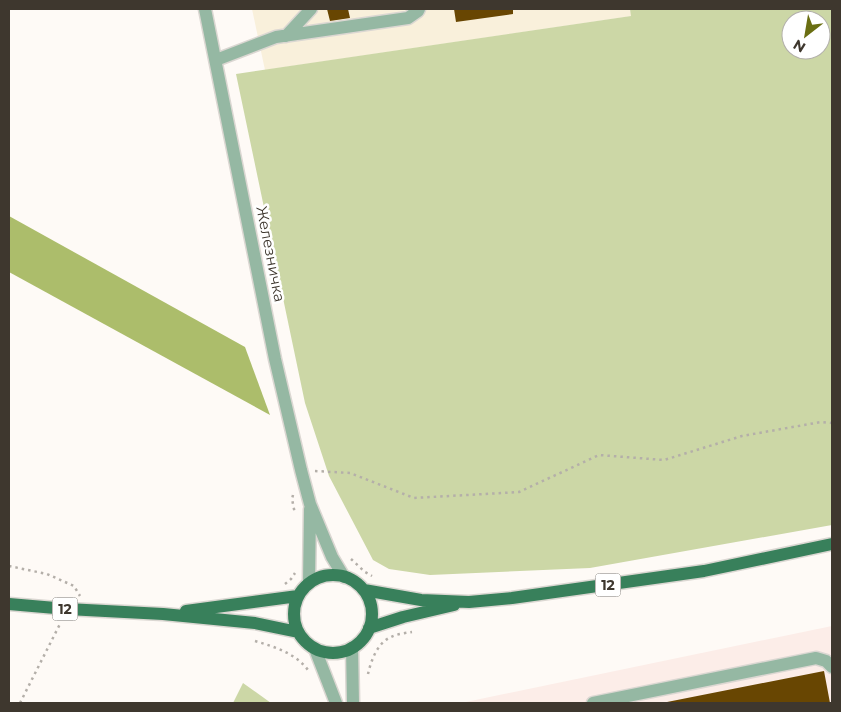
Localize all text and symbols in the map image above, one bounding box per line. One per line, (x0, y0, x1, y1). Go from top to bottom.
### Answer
north arrow (781, 10, 831, 60)
text: N (790, 36, 809, 57)
street label: Железничка (252, 204, 290, 304)
road number: 12 (596, 574, 620, 596)
road number: 12 (52, 598, 78, 620)

